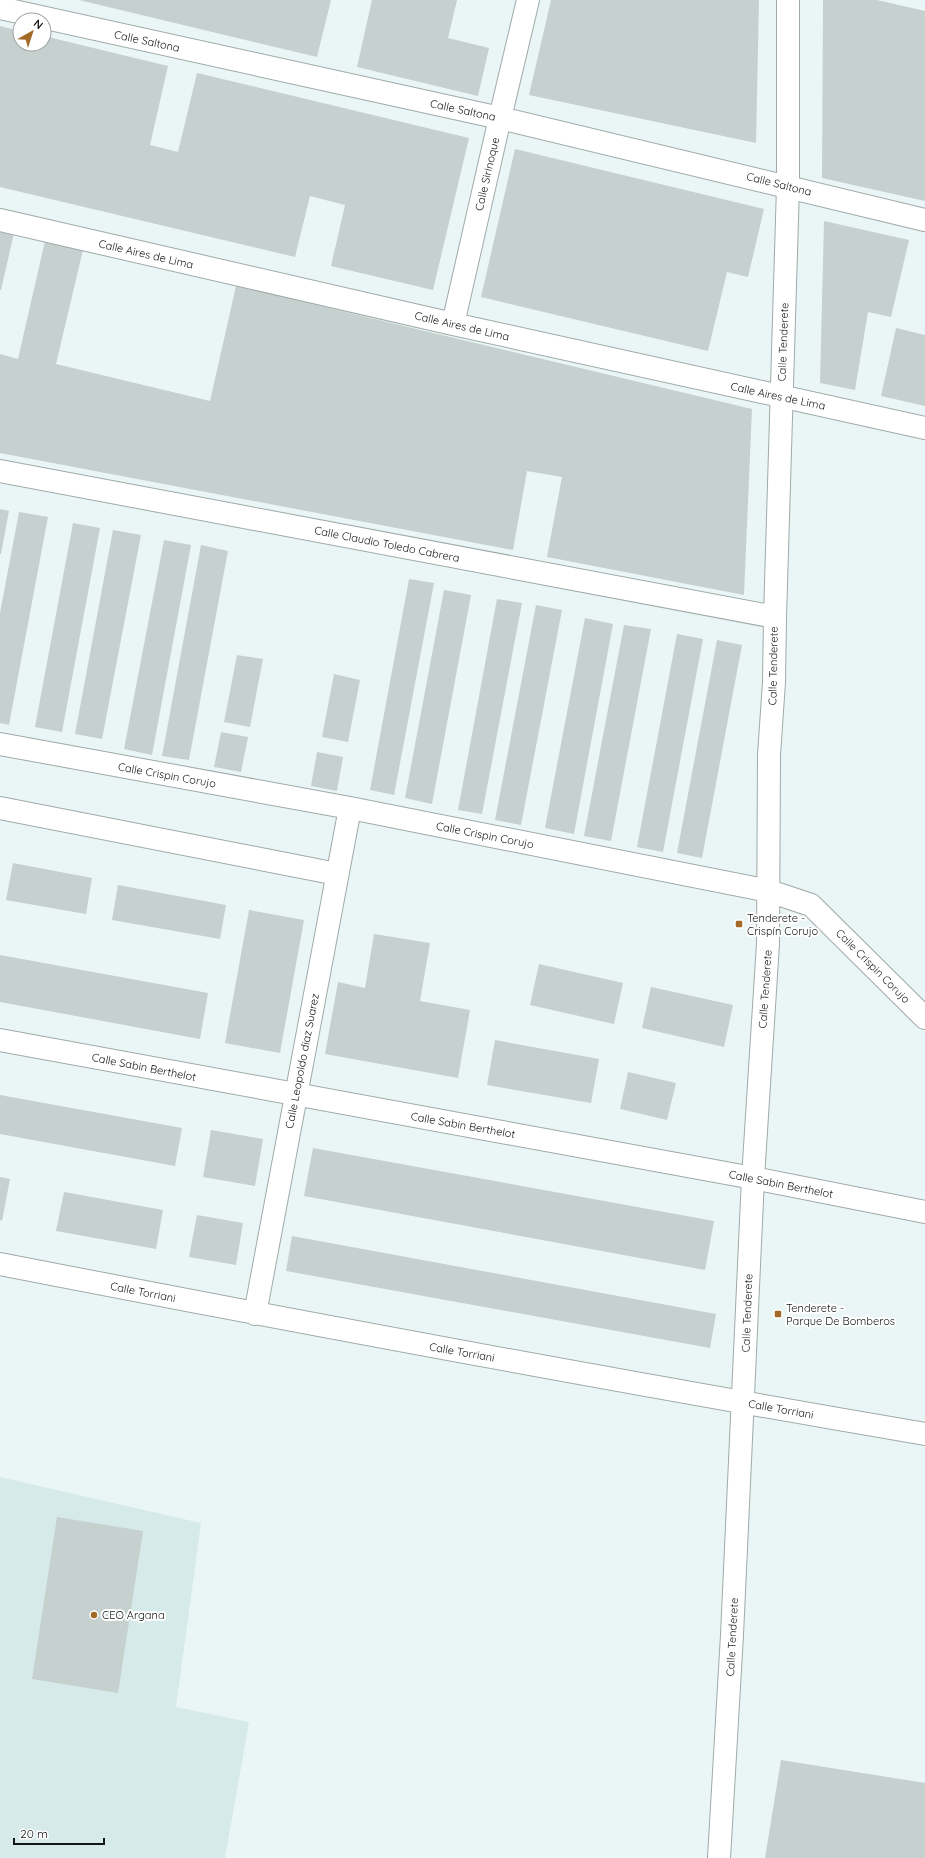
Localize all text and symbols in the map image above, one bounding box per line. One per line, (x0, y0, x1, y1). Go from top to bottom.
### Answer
north arrow (12, 12, 52, 52)
text: N (31, 16, 46, 32)
street label: Calle Saltona (113, 27, 181, 55)
street label: Calle Saltona (429, 96, 497, 124)
street label: Calle Sirinoque (472, 136, 502, 212)
street label: Calle Saltona (745, 169, 813, 199)
street label: Calle Aires de Lima (97, 236, 195, 272)
street label: Calle Tenderete (775, 302, 791, 382)
street label: Calle Aires de Lima (413, 308, 511, 344)
street label: Calle Aires de Lima (729, 379, 827, 413)
street label: Calle Claudio Toledo Cabrera (313, 523, 461, 565)
street label: Calle Tenderete (765, 626, 781, 706)
street label: Calle Crispin Corujo (117, 759, 217, 791)
street label: Calle Crispin Corujo (435, 819, 535, 851)
place label: Tenderete - Crispín Corujo (747, 911, 819, 938)
marker: Tenderete - Crispín Corujo (734, 919, 744, 929)
street label: Calle Crispin Corujo (833, 926, 913, 1006)
street label: Calle Tenderete (755, 949, 775, 1029)
street label: Calle Leopoldo diaz Suarez (282, 992, 322, 1130)
street label: Calle Sabin Berthelot (91, 1050, 198, 1084)
street label: Calle Sabin Berthelot (410, 1109, 517, 1141)
street label: Calle Sabin Berthelot (728, 1167, 835, 1201)
street label: Calle Tenderete (739, 1273, 755, 1353)
street label: Calle Torriani (109, 1279, 177, 1305)
place label: Tenderete - Parque De Bomberos (786, 1301, 895, 1328)
marker: Tenderete - Parque De Bomberos (773, 1309, 783, 1319)
street label: Calle Torriani (428, 1339, 496, 1365)
street label: Calle Torriani (747, 1396, 815, 1422)
street label: Calle Tenderete (723, 1597, 741, 1677)
place label: CEO Argana (102, 1608, 165, 1622)
marker: CEO Argana (89, 1610, 99, 1620)
scale bar (14, 1820, 104, 1846)
text: 20 m (20, 1826, 48, 1841)

